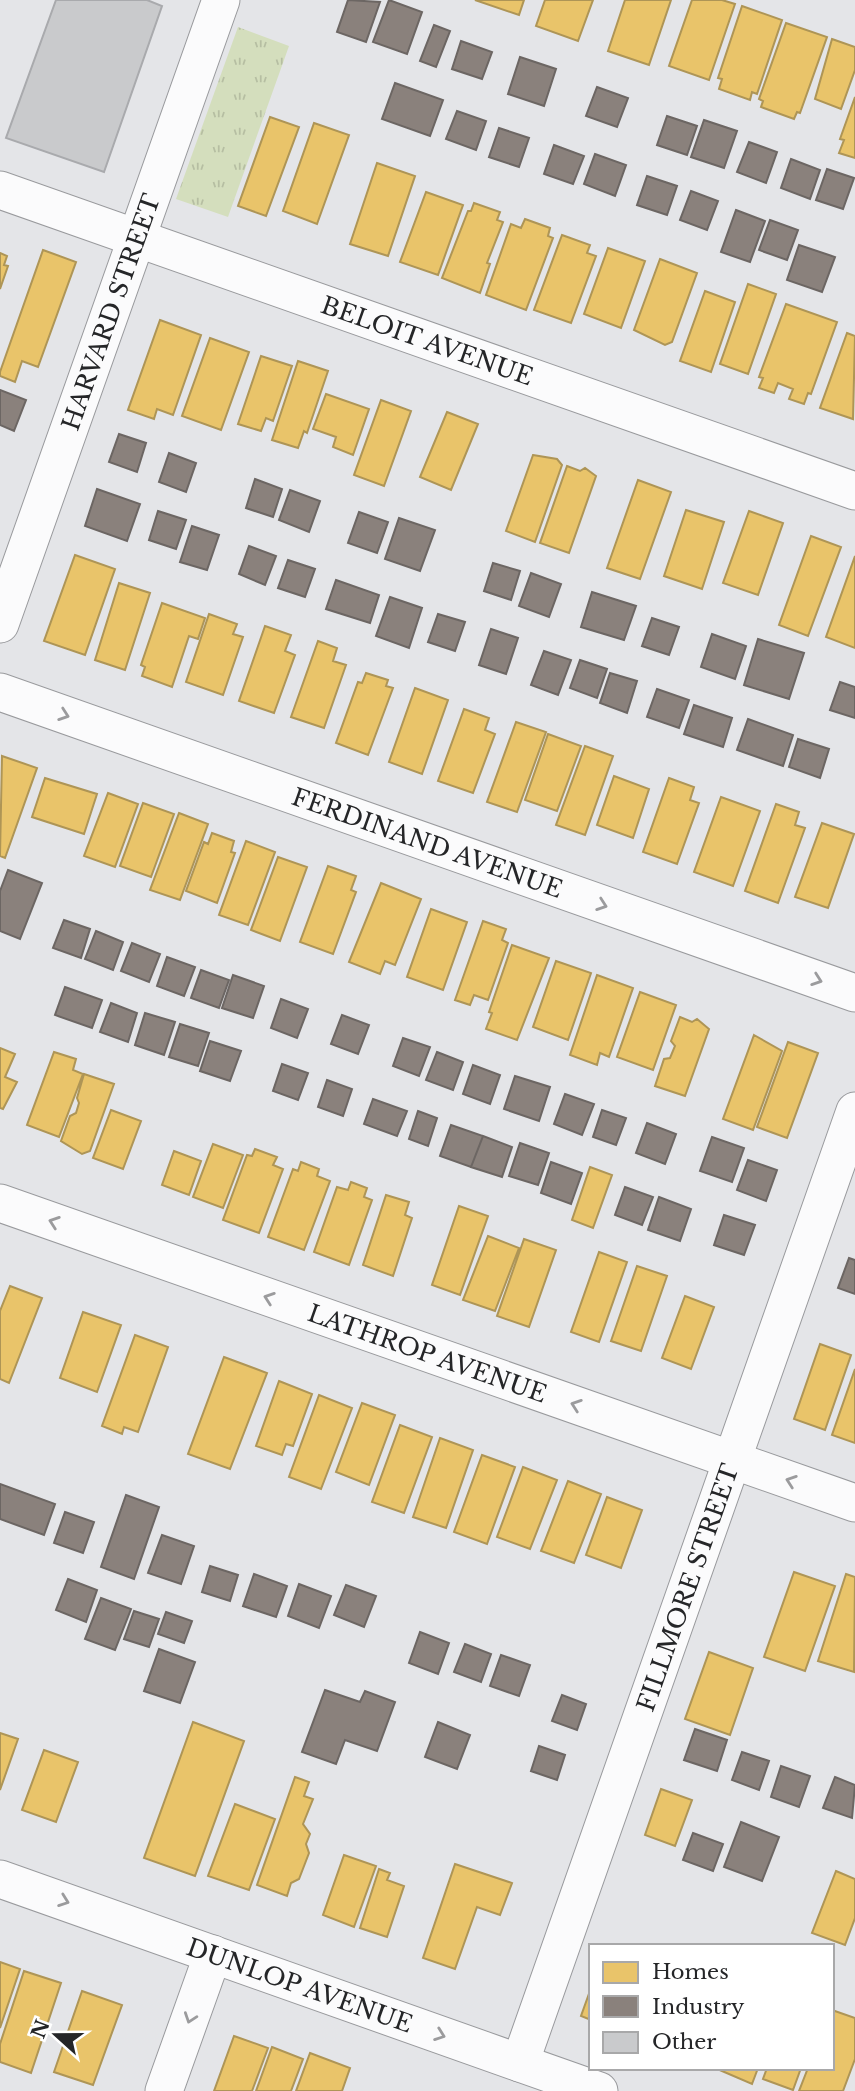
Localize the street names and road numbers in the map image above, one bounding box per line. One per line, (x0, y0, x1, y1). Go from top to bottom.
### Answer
street label: HARVARD STREET (55, 190, 166, 434)
street label: BELOIT AVENUE (317, 290, 537, 391)
street label: FERDINAND AVENUE (288, 781, 566, 903)
street label: LATHROP AVENUE (304, 1298, 551, 1408)
street label: FILLMORE STREET (630, 1460, 744, 1715)
street label: DUNLOP AVENUE (183, 1932, 417, 2038)

